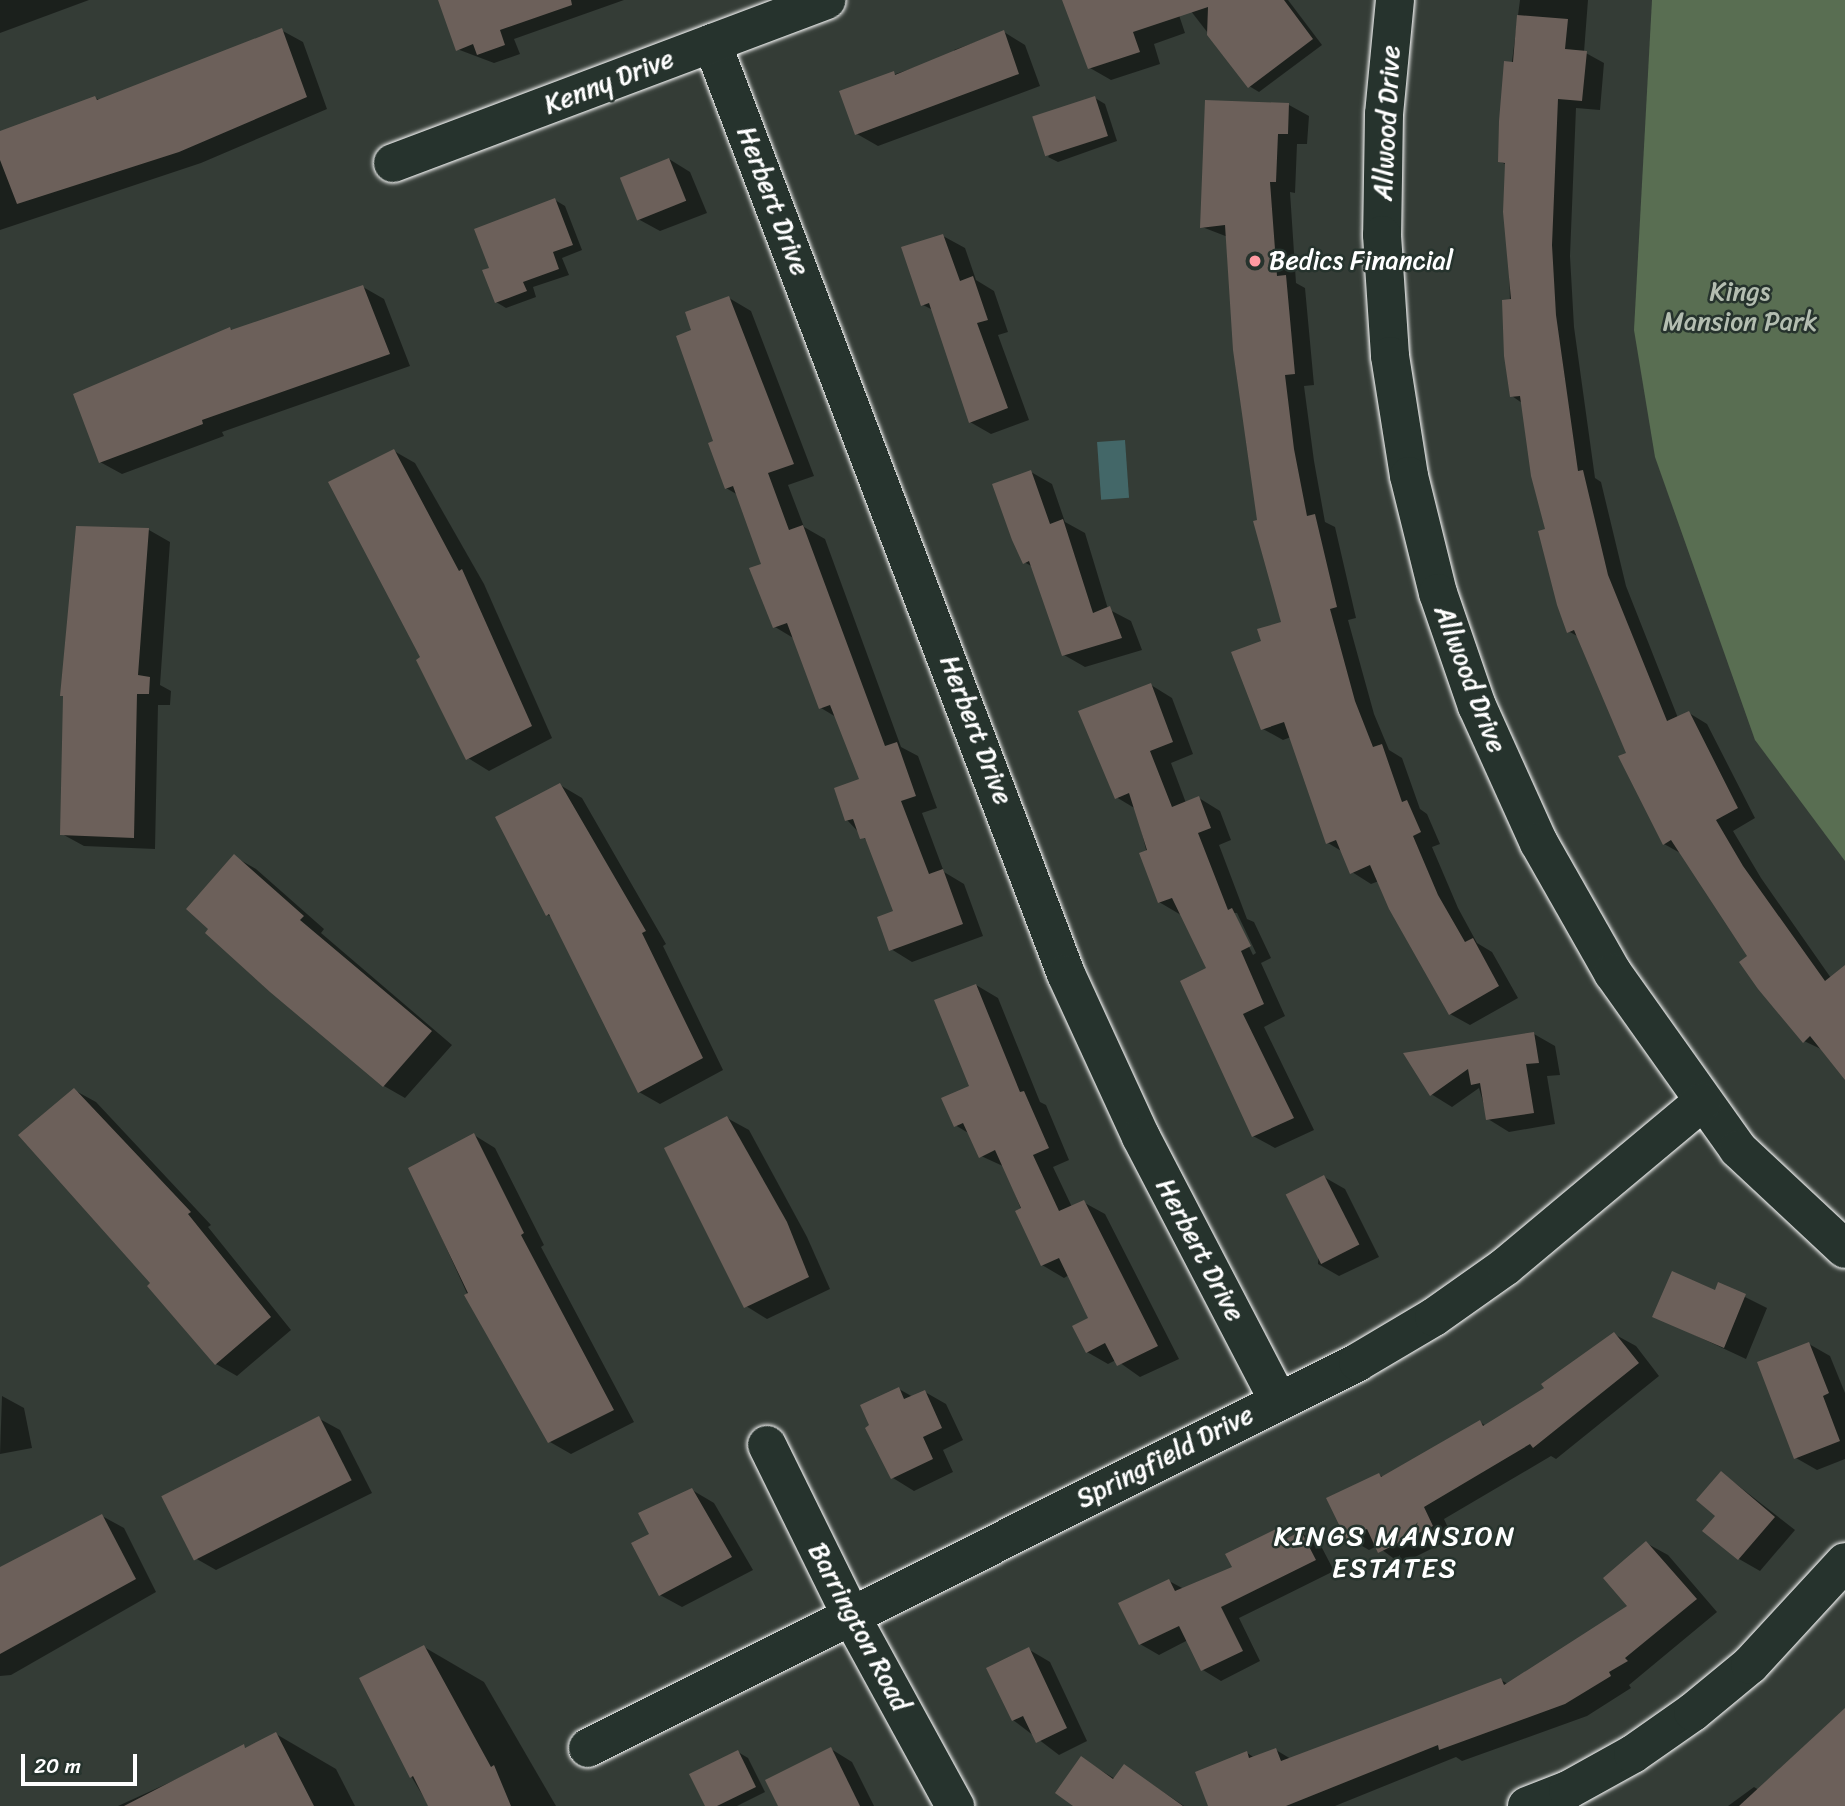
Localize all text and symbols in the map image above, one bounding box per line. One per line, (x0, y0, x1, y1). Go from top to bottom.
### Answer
street label: Kenny Drive (540, 43, 678, 121)
street label: Allwood Drive (1367, 45, 1407, 201)
street label: Herbert Drive (730, 122, 816, 280)
place label: Bedics Financial (1269, 245, 1453, 277)
marker: Bedics Financial (1247, 253, 1263, 269)
park label: Kings Mansion Park (1663, 276, 1817, 338)
street label: Allwood Drive (1428, 601, 1512, 757)
street label: Herbert Drive (933, 651, 1019, 809)
street label: Herbert Drive (1149, 1173, 1251, 1327)
street label: Springfield Drive (1071, 1399, 1259, 1515)
district label: KINGS MANSION ESTATES (1278, 1519, 1512, 1585)
street label: Barrington Road (802, 1538, 916, 1716)
scale bar (24, 1740, 140, 1784)
text: 20 m (34, 1747, 81, 1785)

